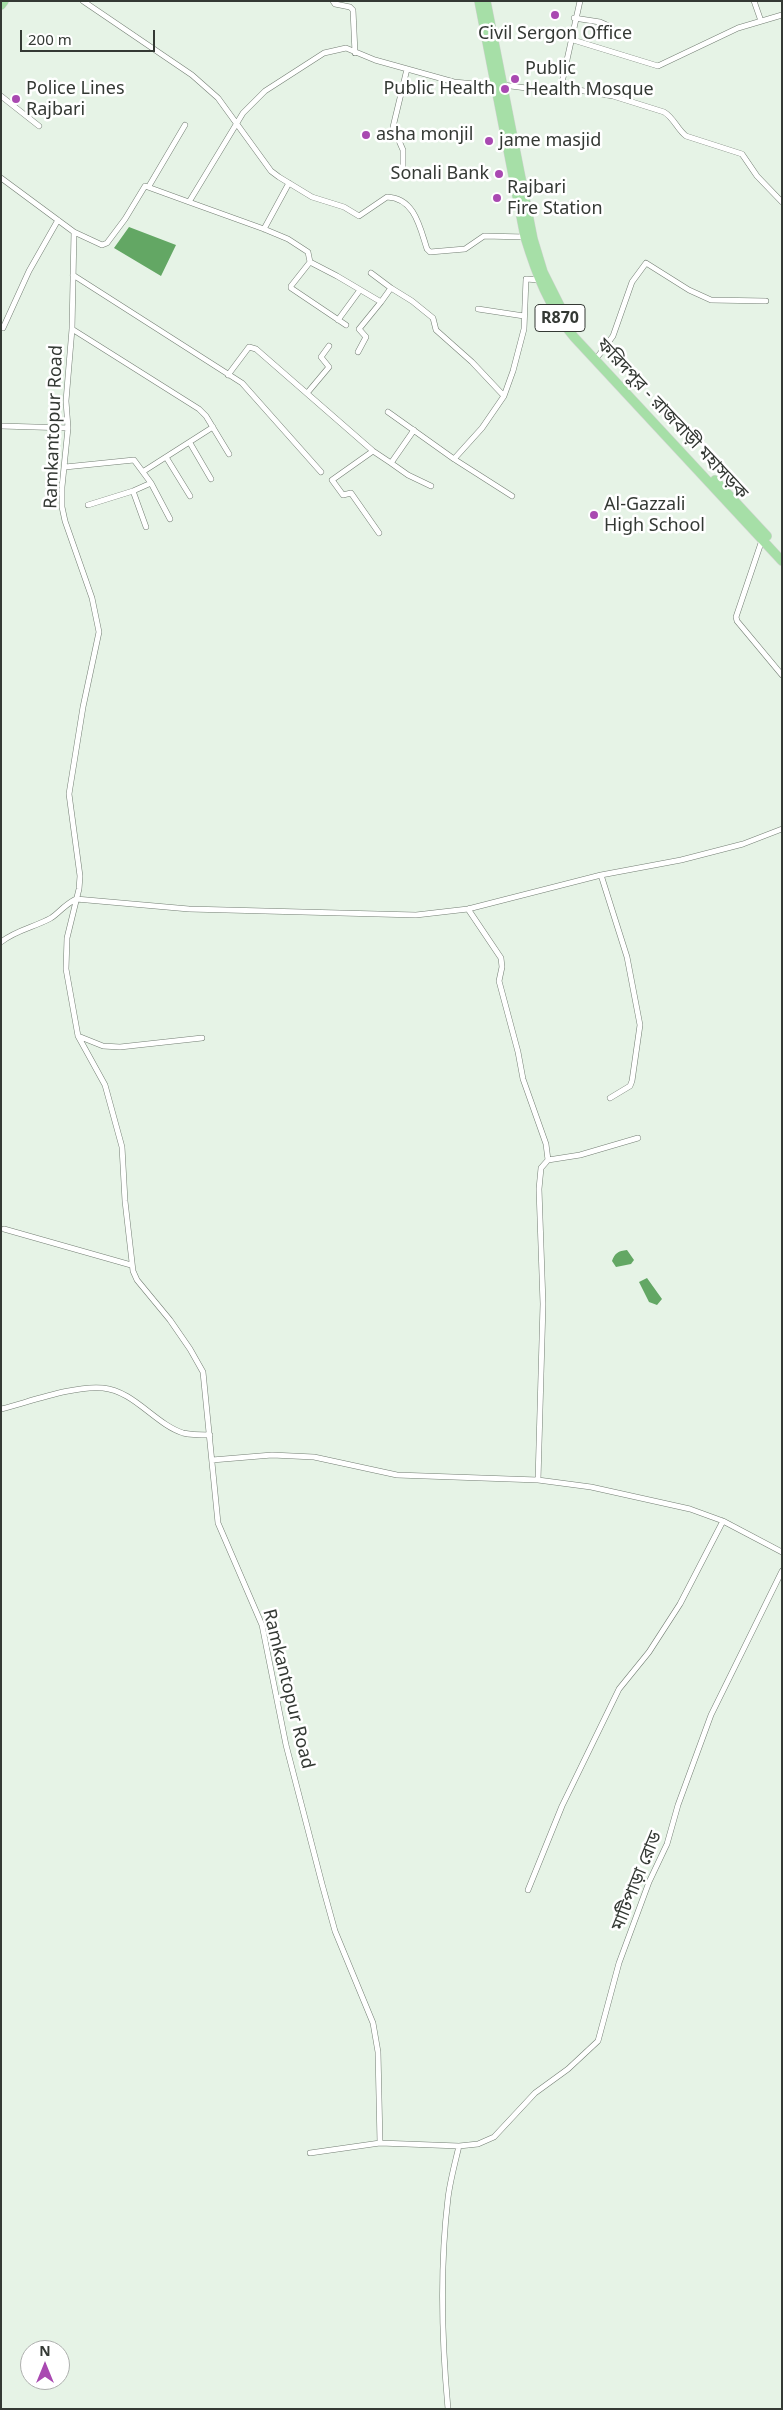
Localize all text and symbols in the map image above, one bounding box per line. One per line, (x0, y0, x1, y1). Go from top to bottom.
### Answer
marker: Civil Sergon Office (549, 9, 561, 21)
scale bar (22, 20, 158, 52)
place label: Civil Sergon Office (478, 23, 632, 45)
text: 200 m (28, 29, 72, 49)
place label: Public Health Mosque (525, 58, 654, 100)
marker: Public Health Mosque (509, 73, 521, 85)
place label: Police Lines Rajbari (26, 78, 125, 120)
place label: Public Health (383, 78, 495, 100)
marker: Public Health (499, 83, 511, 95)
marker: Police Lines Rajbari (10, 93, 22, 105)
place label: asha monjil (376, 124, 473, 146)
marker: asha monjil (360, 129, 372, 141)
place label: jame masjid (499, 130, 601, 152)
marker: jame masjid (483, 135, 495, 147)
place label: Sonali Bank (391, 163, 489, 185)
marker: Sonali Bank (493, 168, 505, 180)
place label: Rajbari Fire Station (507, 177, 603, 220)
marker: Rajbari Fire Station (491, 192, 503, 204)
road number: R870 (535, 304, 585, 332)
street label: ফরিদপুর - রাজবাড়ী মহাসড়ক (592, 334, 752, 504)
street label: Ramkantopur Road (40, 345, 68, 509)
place label: Al-Gazzali High School (604, 494, 705, 536)
marker: Al-Gazzali High School (588, 509, 600, 521)
street label: Ramkantopur Road (258, 1607, 318, 1771)
street label: মাটিপাড়া রোড (607, 1828, 667, 1934)
north arrow (20, 2340, 70, 2390)
text: N (39, 2341, 51, 2360)

